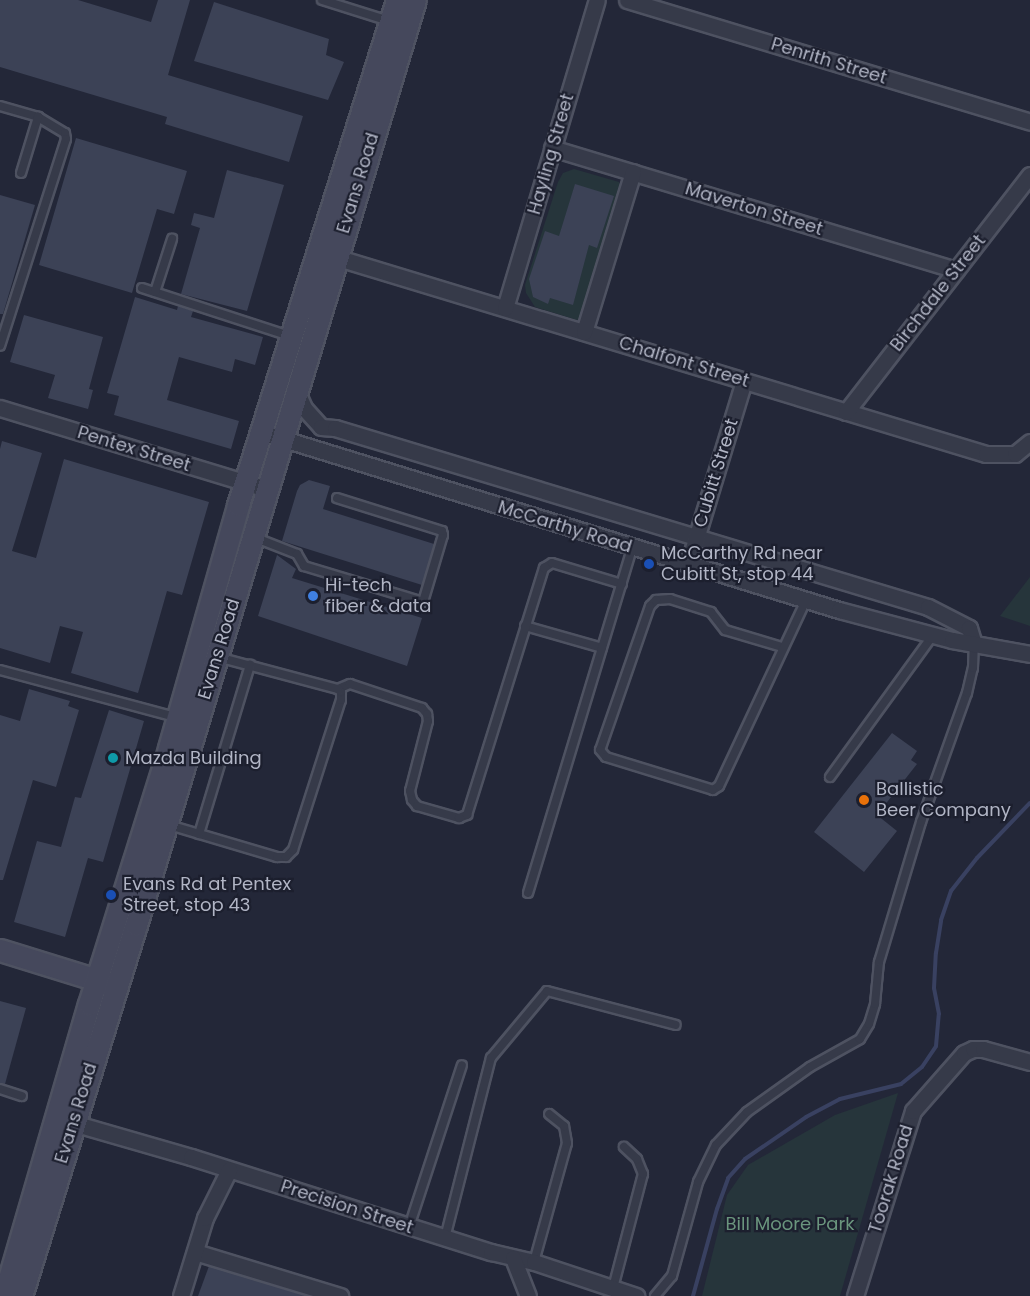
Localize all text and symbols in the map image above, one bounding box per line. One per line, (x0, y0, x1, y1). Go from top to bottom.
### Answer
street label: Penrith Street (769, 33, 889, 89)
street label: Hayling Street (523, 91, 579, 217)
street label: Evans Road (332, 130, 384, 236)
street label: Maverton Street (683, 178, 825, 240)
street label: Birchdale Street (886, 230, 990, 356)
street label: Chalfont Street (616, 332, 752, 392)
street label: Cubitt Street (689, 416, 743, 530)
street label: Pentex Street (75, 422, 193, 476)
street label: McCarthy Road (495, 496, 635, 558)
place label: McCarthy Rd near Cubitt St, stop 44 (661, 543, 823, 586)
marker: McCarthy Rd near Cubitt St, stop 44 (642, 557, 656, 571)
place label: Hi-tech fiber & data (325, 575, 431, 618)
marker: Hi-tech fiber & data (306, 589, 320, 603)
street label: Evans Road (193, 596, 245, 702)
place label: Mazda Building (125, 747, 262, 769)
marker: Mazda Building (106, 751, 120, 765)
place label: Ballistic Beer Company (876, 779, 1011, 822)
marker: Ballistic Beer Company (857, 793, 871, 807)
place label: Evans Rd at Pentex Street, stop 43 (123, 874, 291, 916)
marker: Evans Rd at Pentex Street, stop 43 (104, 888, 118, 902)
street label: Evans Road (50, 1060, 102, 1166)
street label: Toorak Road (864, 1122, 918, 1236)
street label: Precision Street (278, 1175, 416, 1239)
park label: Bill Moore Park (726, 1213, 854, 1235)

